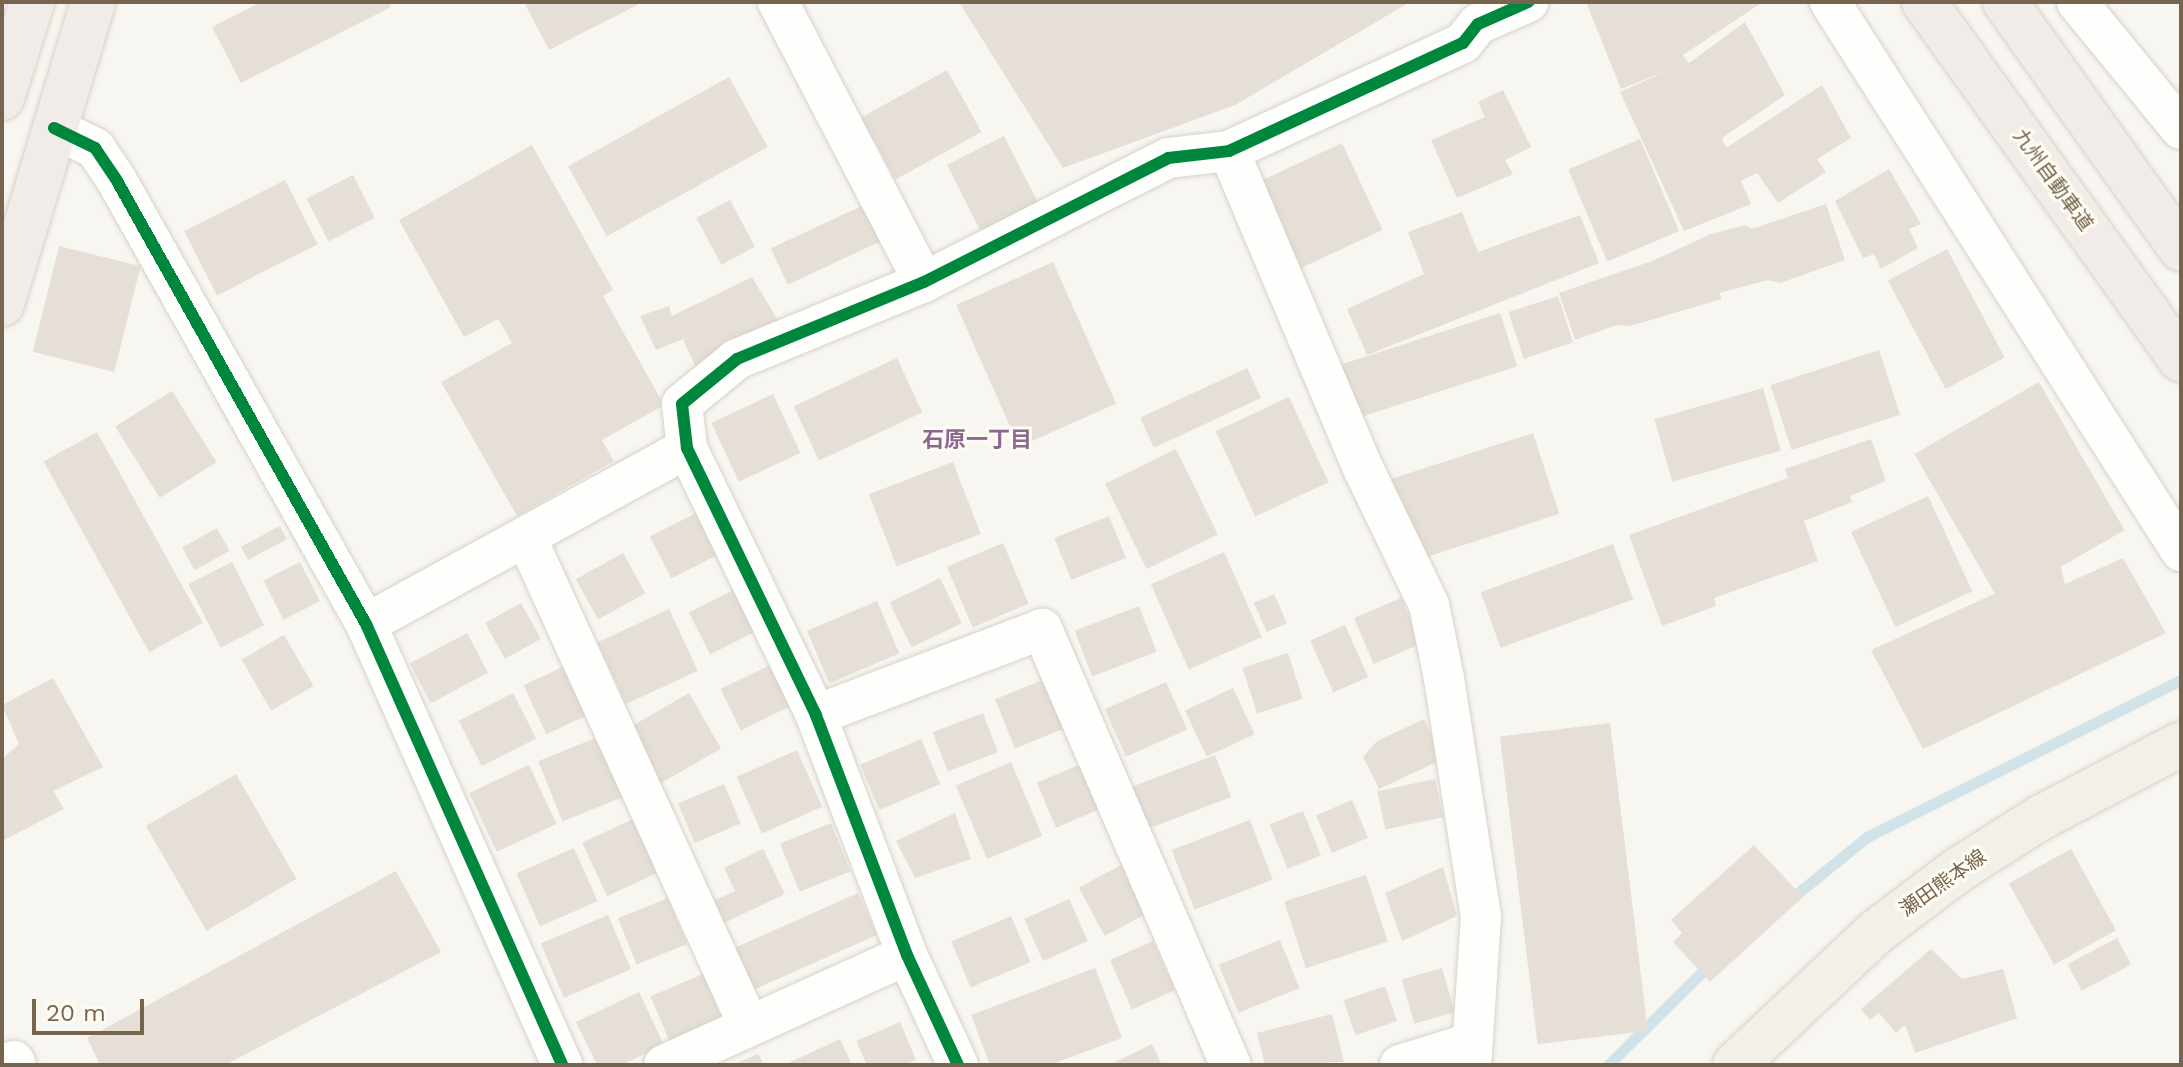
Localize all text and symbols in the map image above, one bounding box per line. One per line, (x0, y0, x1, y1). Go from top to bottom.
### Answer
street label: 九州自動車道 (2008, 124, 2098, 236)
district label: 石原一丁目 (922, 427, 1032, 453)
street label: 瀬田熊本線 (1895, 844, 1991, 922)
scale bar (36, 983, 148, 1033)
text: 20 m (46, 999, 106, 1027)

